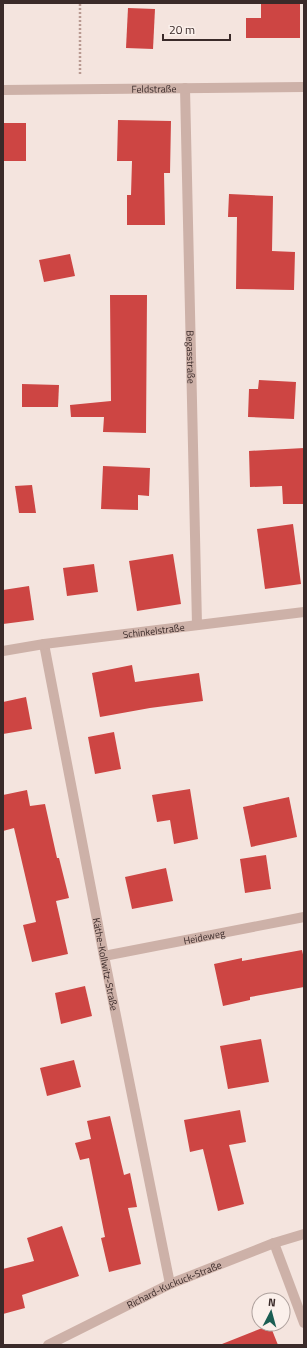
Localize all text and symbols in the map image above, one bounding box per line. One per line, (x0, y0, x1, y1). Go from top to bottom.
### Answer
scale bar (163, 16, 230, 42)
text: 20 m (169, 20, 195, 39)
street label: Feldstraße (131, 81, 177, 97)
street label: Begasstraße (182, 330, 199, 384)
street label: Schinkelstraße (122, 620, 185, 642)
street label: Käthe-Kollwitz-Straße (89, 916, 122, 1012)
street label: Heideweg (182, 926, 226, 948)
street label: Richard-Kuckuck-Straße (124, 1257, 224, 1312)
north arrow (251, 1292, 291, 1332)
text: N (267, 1294, 277, 1310)

